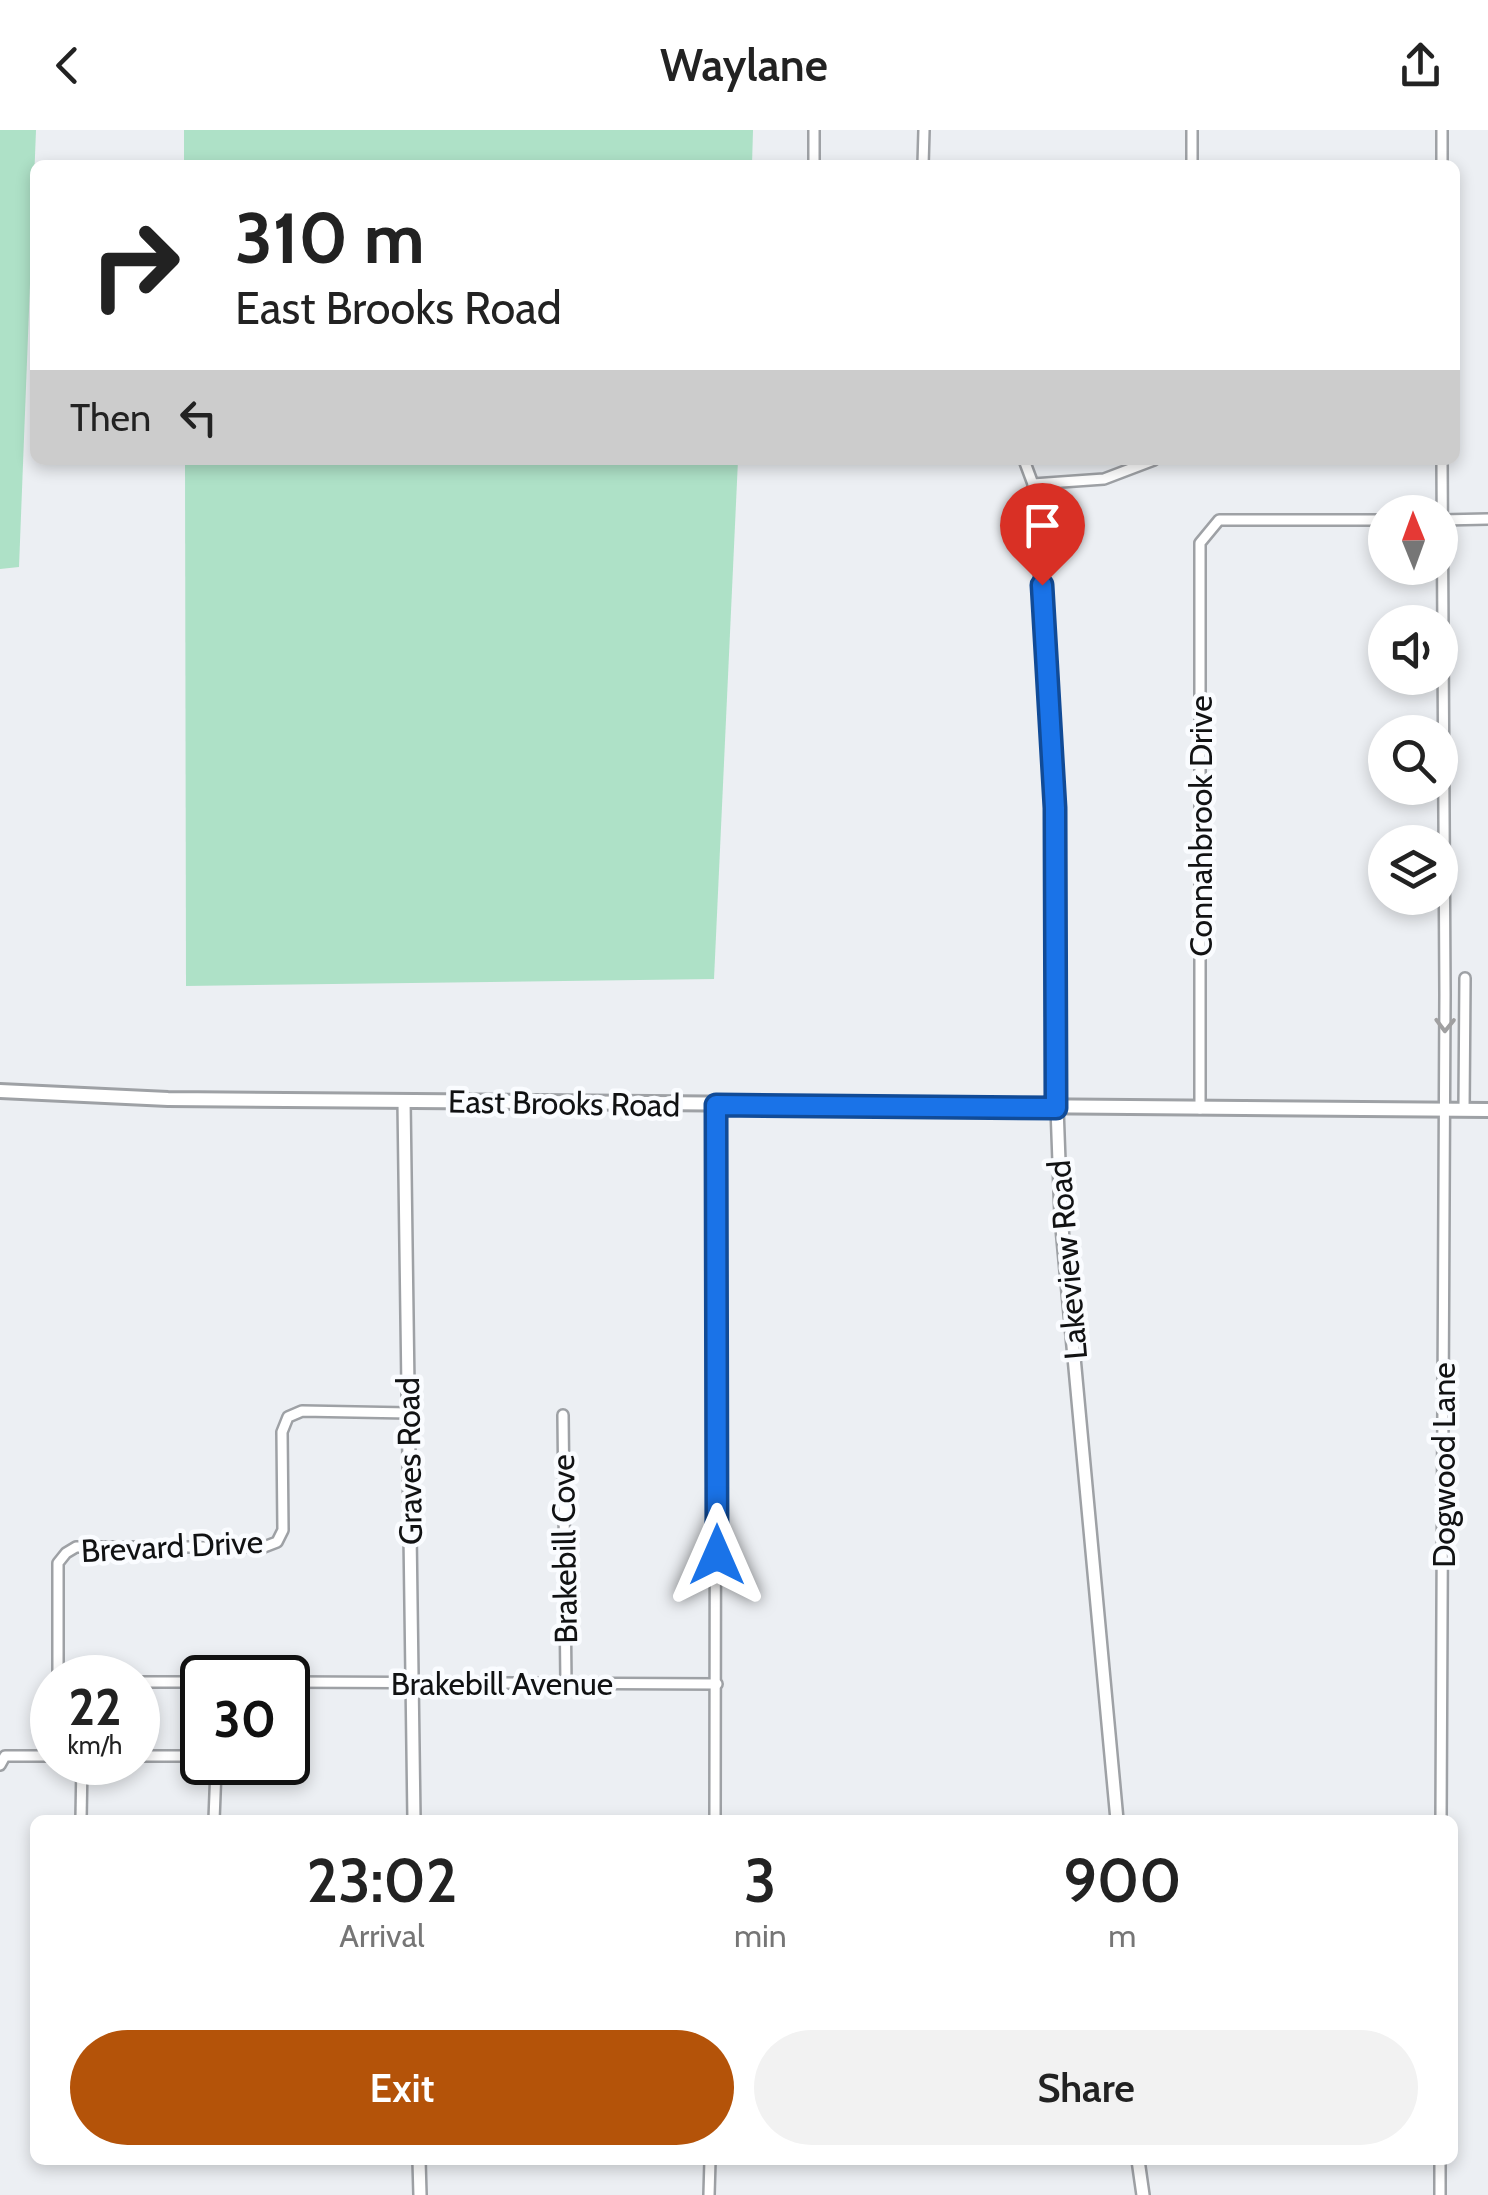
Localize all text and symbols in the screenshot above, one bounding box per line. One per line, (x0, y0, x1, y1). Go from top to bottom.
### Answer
icon: back (40, 38, 95, 93)
text: Waylane (660, 38, 828, 92)
icon: share (1393, 38, 1448, 93)
text: 310 m (235, 195, 425, 281)
icon: right (70, 200, 200, 330)
text: East Brooks Road (235, 281, 562, 335)
icon: left (171, 390, 226, 445)
text: Then (70, 394, 151, 441)
pin (1000, 483, 1085, 586)
north arrow (1368, 495, 1458, 585)
map controls (1368, 495, 1458, 915)
icon: arrive (1015, 498, 1070, 553)
button: sound (1368, 605, 1458, 695)
street label: Connahbrook Drive (1181, 695, 1220, 957)
button: search (1368, 715, 1458, 805)
button: layers (1368, 825, 1458, 915)
one-way arrow (1434, 1017, 1455, 1033)
street label: East Brooks Road (448, 1081, 680, 1125)
street label: Lakeview Road (1039, 1159, 1095, 1361)
street label: Dogwood Lane (1424, 1362, 1463, 1568)
street label: Graves Road (388, 1377, 430, 1545)
street label: Brakebill Cove (543, 1454, 585, 1644)
position arrow (665, 1503, 769, 1607)
street label: Brevard Drive (80, 1522, 264, 1570)
speed limit sign: 30 (180, 1655, 310, 1785)
street label: Brakebill Avenue (391, 1664, 613, 1703)
text: 22 (69, 1677, 121, 1738)
text: km/h (68, 1730, 122, 1760)
text: 23:02 (307, 1844, 457, 1917)
text: 3 (744, 1844, 776, 1917)
text: 900 (1063, 1844, 1181, 1917)
text: Arrival (339, 1916, 425, 1955)
text: min (734, 1916, 787, 1955)
text: m (1108, 1916, 1136, 1955)
button: Exit (70, 2030, 734, 2145)
button: Share (754, 2030, 1418, 2145)

